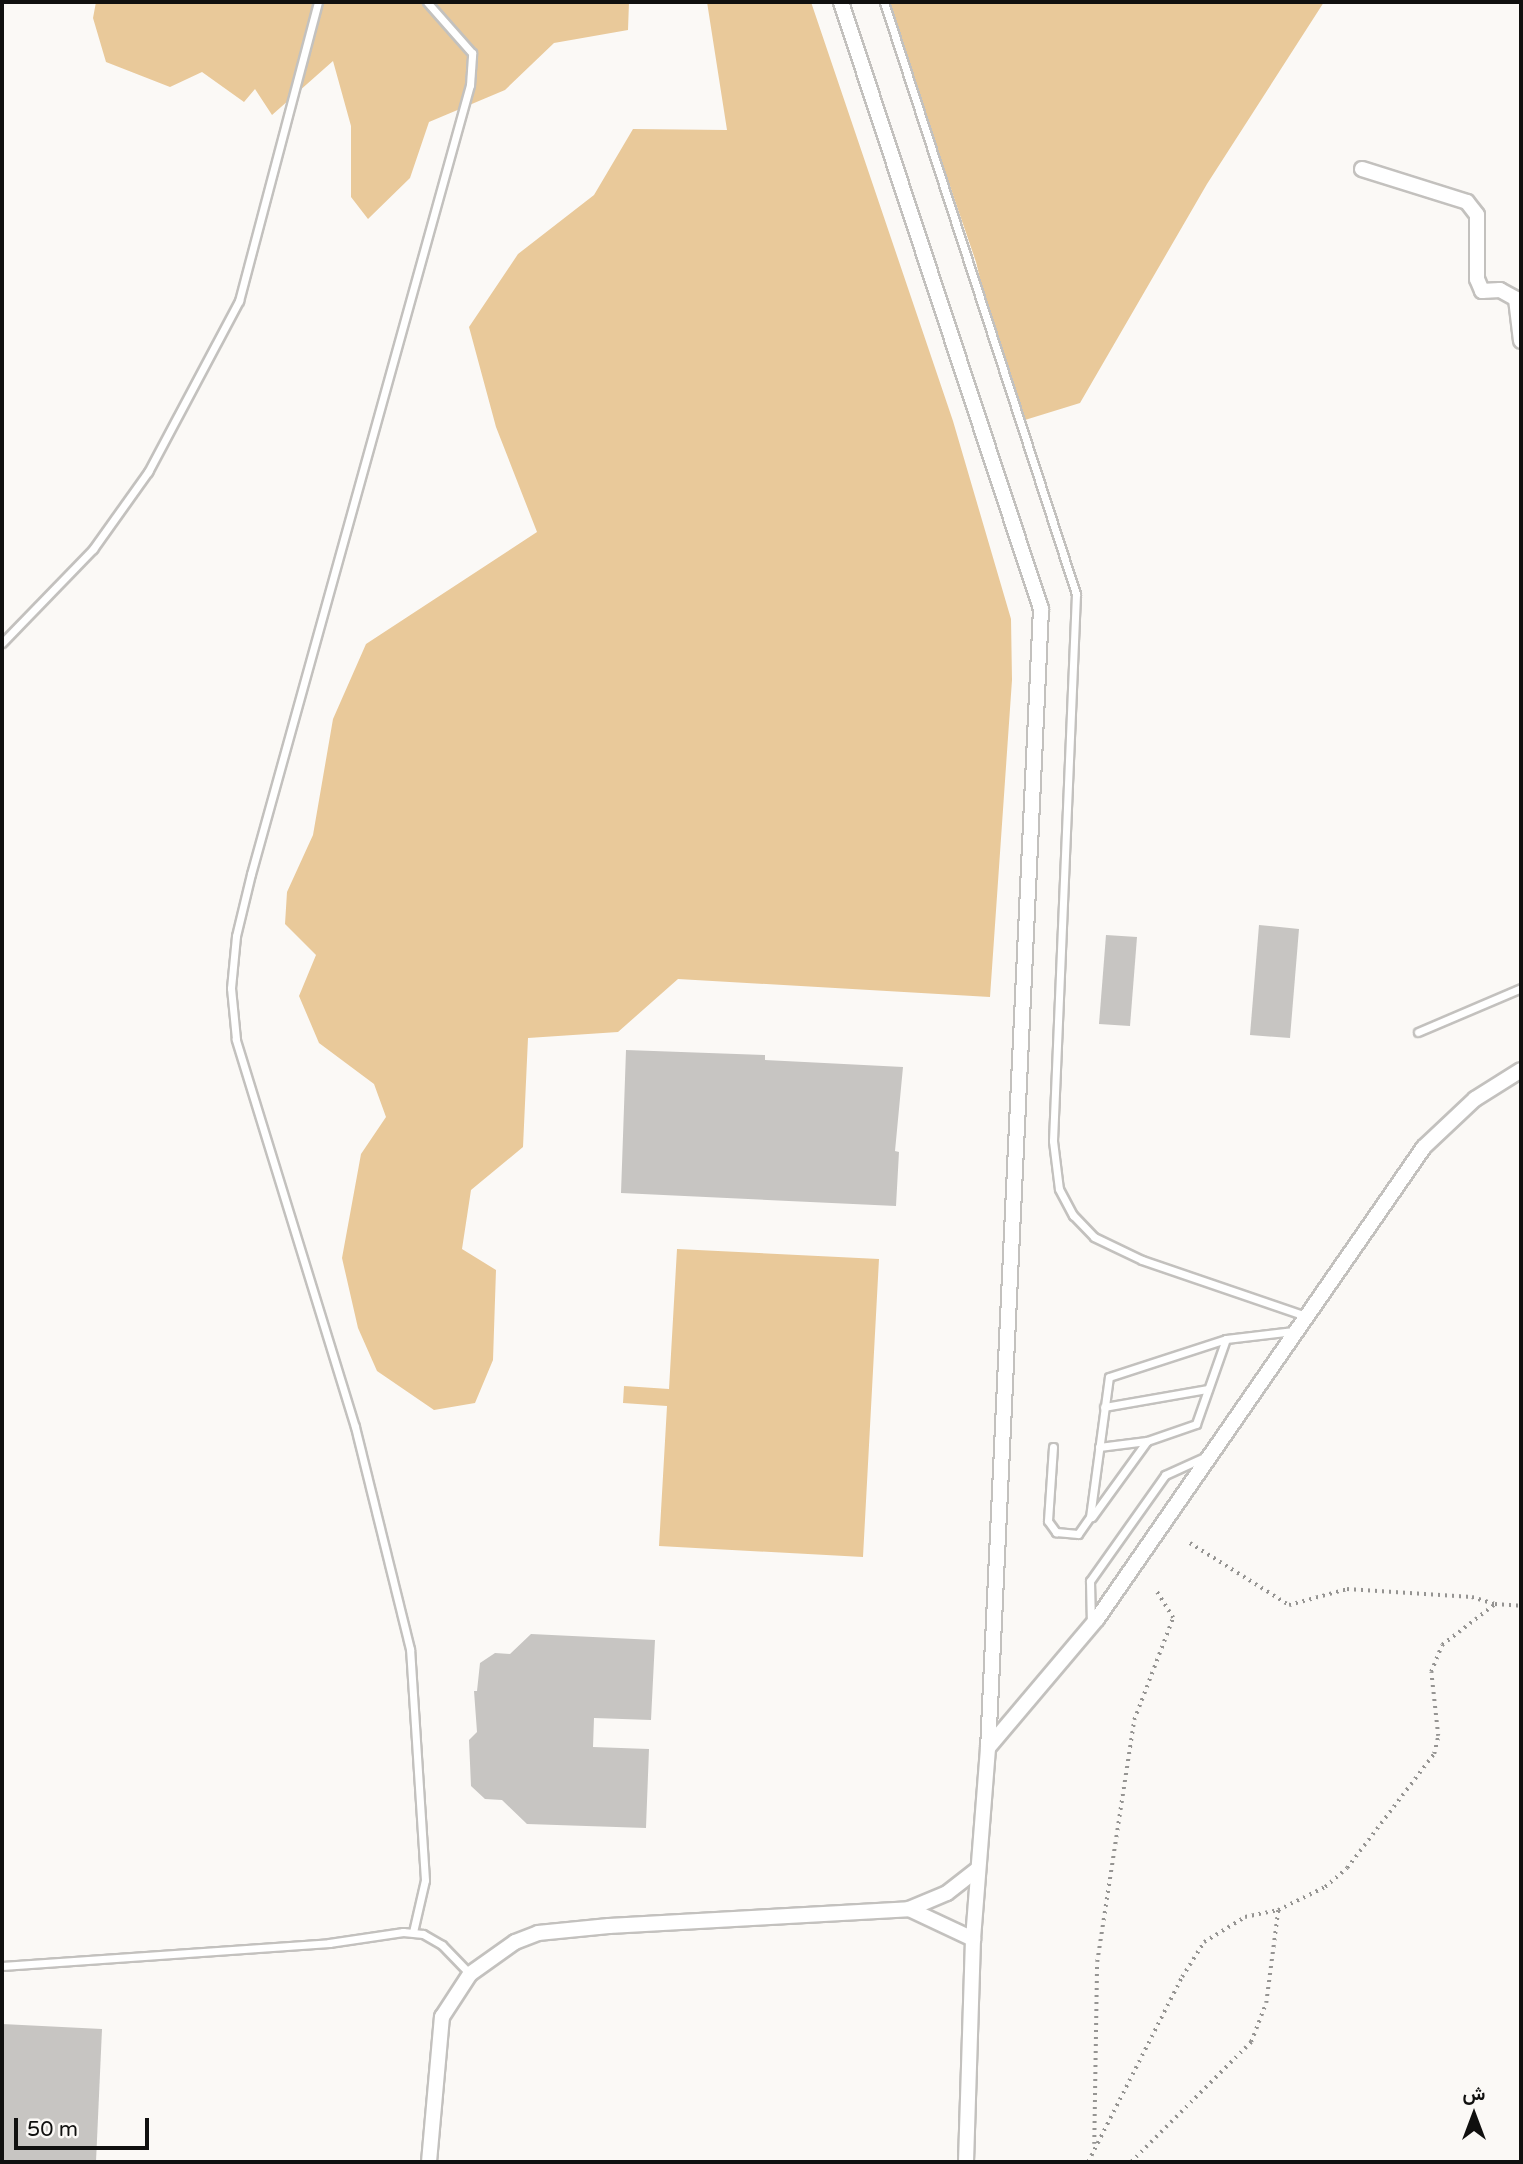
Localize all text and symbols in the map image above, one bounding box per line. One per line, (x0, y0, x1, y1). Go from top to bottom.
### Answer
north arrow (1439, 2080, 1509, 2150)
text: ش (1463, 2083, 1485, 2105)
scale bar (18, 2104, 152, 2148)
text: 50 m (27, 2117, 78, 2142)

